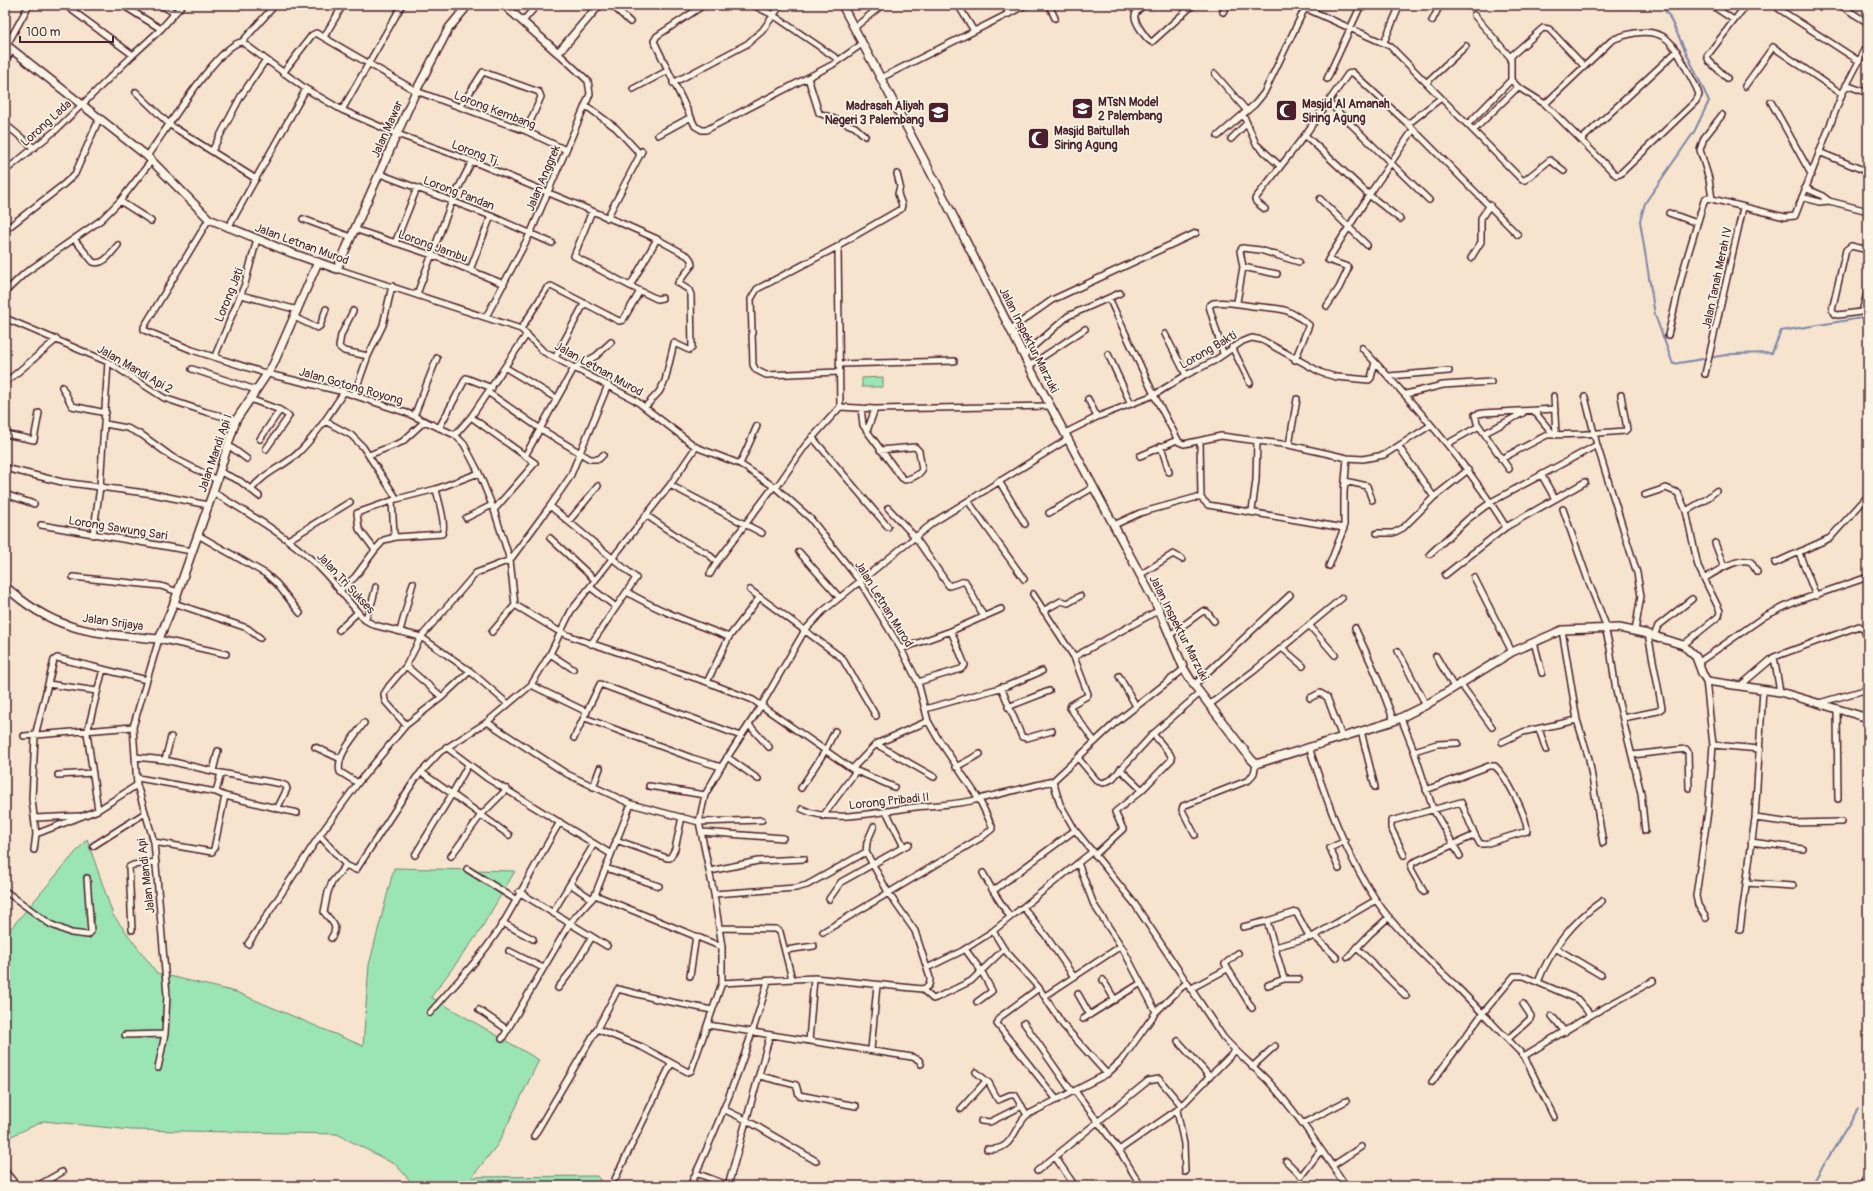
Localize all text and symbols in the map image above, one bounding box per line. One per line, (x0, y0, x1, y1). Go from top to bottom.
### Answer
scale bar (20, 18, 113, 44)
text: 100 m (26, 25, 61, 40)
street label: Lorong Kembang (452, 88, 538, 133)
place label: MTsN Model 2 Palembang (1098, 95, 1162, 124)
school or university icon: MTsN Model 2 Palembang (1070, 96, 1096, 122)
street label: Lorong Lada (18, 97, 75, 150)
place label: Masjid Al Amanah Siring Agung (1302, 97, 1390, 126)
street label: Jalan Mawar (368, 98, 407, 160)
mosque icon: Masjid Al Amanah Siring Agung (1273, 98, 1299, 124)
place label: Madrasah Aliyah Negeri 3 Palembang (825, 99, 924, 128)
school or university icon: Madrasah Aliyah Negeri 3 Palembang (926, 100, 952, 126)
place label: Masjid Baitullah Siring Agung (1054, 124, 1130, 153)
mosque icon: Masjid Baitullah Siring Agung (1026, 125, 1052, 151)
street label: Lorong Tj. (449, 137, 502, 170)
street label: Jalan Anggrek (523, 143, 564, 214)
street label: Lorong Pandan (421, 173, 497, 214)
street label: Jalan Letnan Murod (253, 221, 351, 268)
street label: Jalan Tanah Merah IV (1699, 226, 1736, 330)
street label: Lorong Jambu (396, 227, 470, 266)
street label: Lorong Jati (212, 266, 247, 324)
street label: Jalan Inspektur Marzuki (995, 285, 1062, 395)
street label: Lorong Bakti (1177, 328, 1239, 373)
street label: Jalan Letnan Murod (552, 339, 646, 400)
street label: Jalan Mandi Api 2 (94, 342, 176, 397)
street label: Jalan Gotong Royong (297, 364, 405, 409)
street label: Jalan Mandi Api I (195, 412, 236, 494)
street label: Lorong Sawung Sari (67, 513, 169, 544)
street label: Jalan Tri Sukses (313, 549, 378, 618)
street label: Jalan Letnan Murod (851, 558, 916, 650)
street label: Jalan Inspektur Marzuki (1145, 573, 1212, 683)
street label: Jalan Srijaya (81, 611, 145, 634)
street label: Lorong Pribadi II (848, 790, 930, 813)
street label: Jalan Mandi Api (134, 837, 159, 914)

